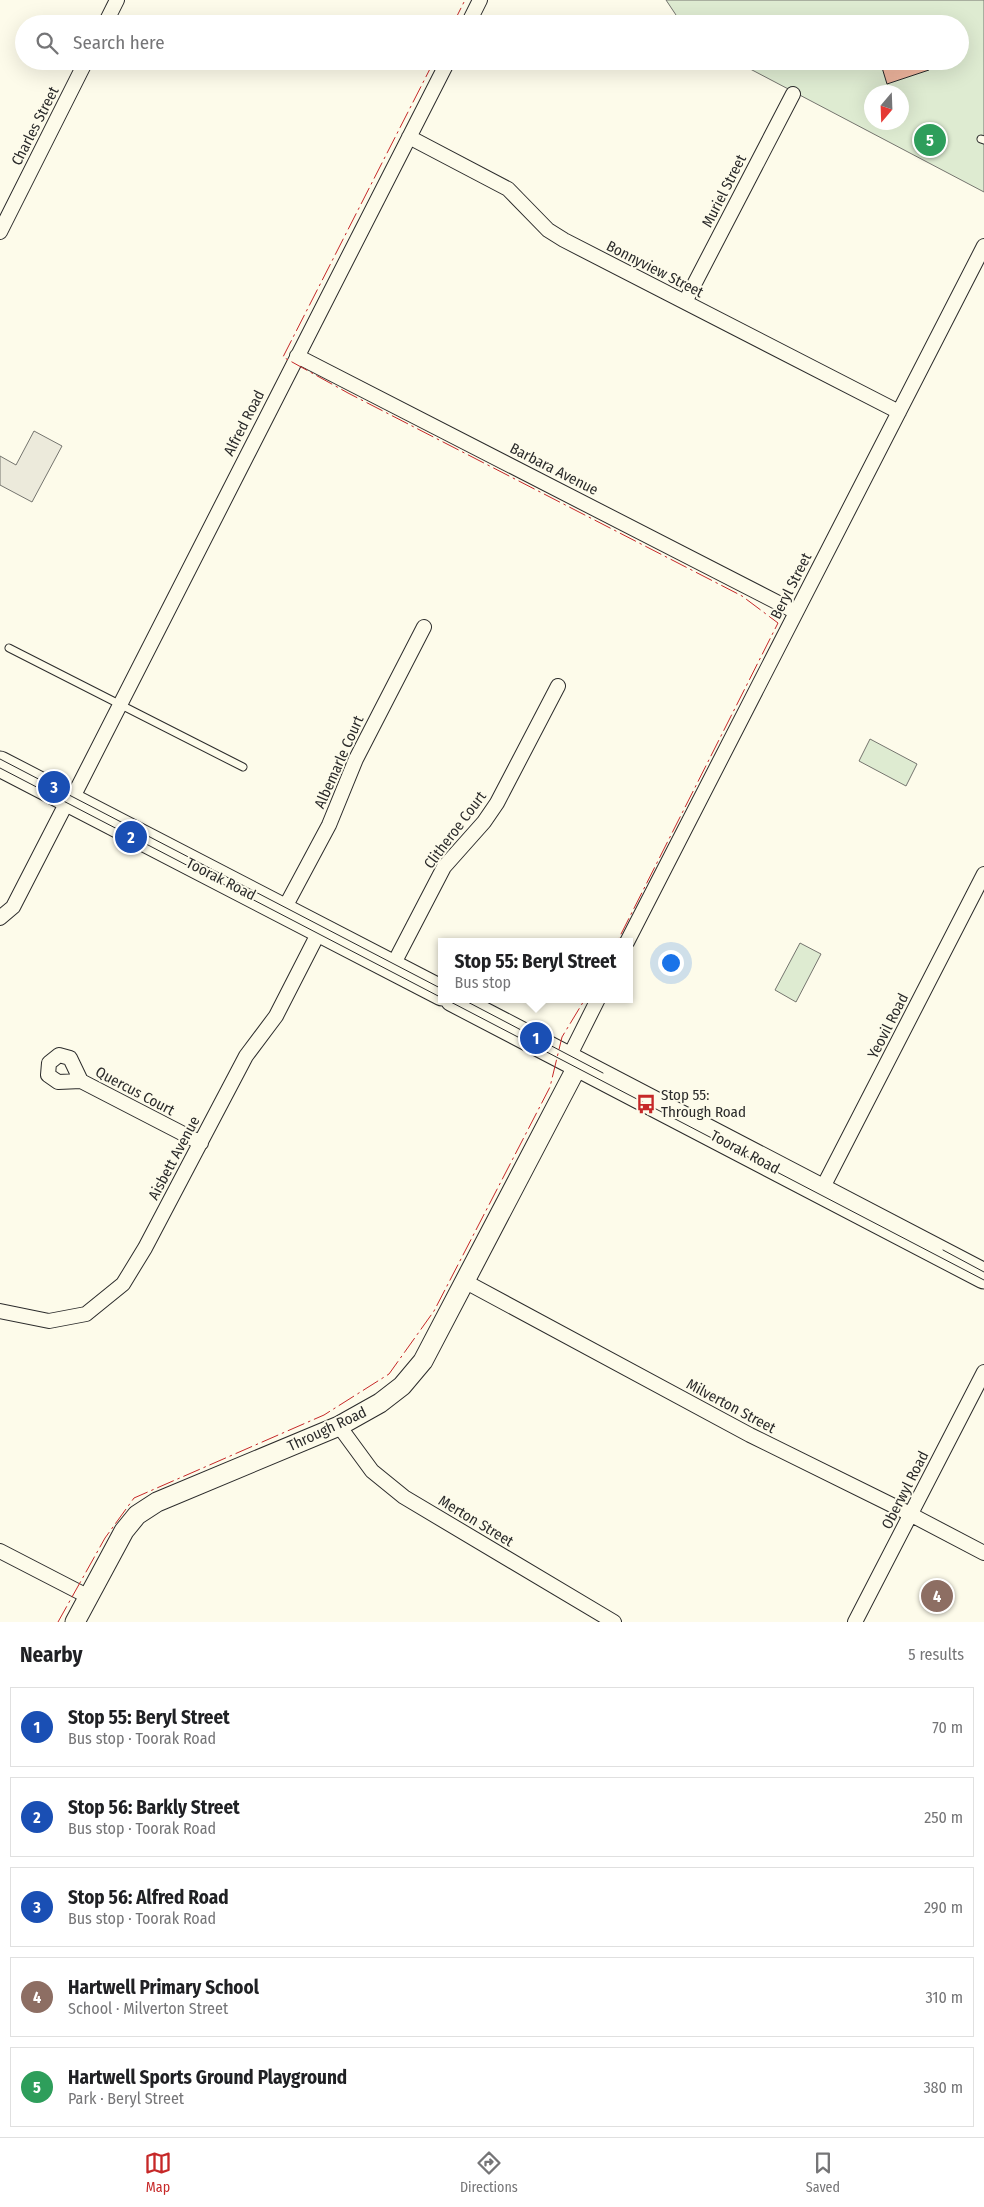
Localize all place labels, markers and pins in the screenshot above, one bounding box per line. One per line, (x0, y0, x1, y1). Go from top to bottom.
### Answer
pin: 5 (914, 121, 946, 159)
pin: 3 (38, 768, 70, 806)
pin: 2 (115, 818, 147, 856)
pin: 1 (520, 1019, 552, 1057)
place label: Stop 55: Through Road (661, 1086, 746, 1121)
bus stop icon: Stop 55: Through Road (635, 1093, 657, 1115)
pin: 4 (921, 1577, 953, 1615)

